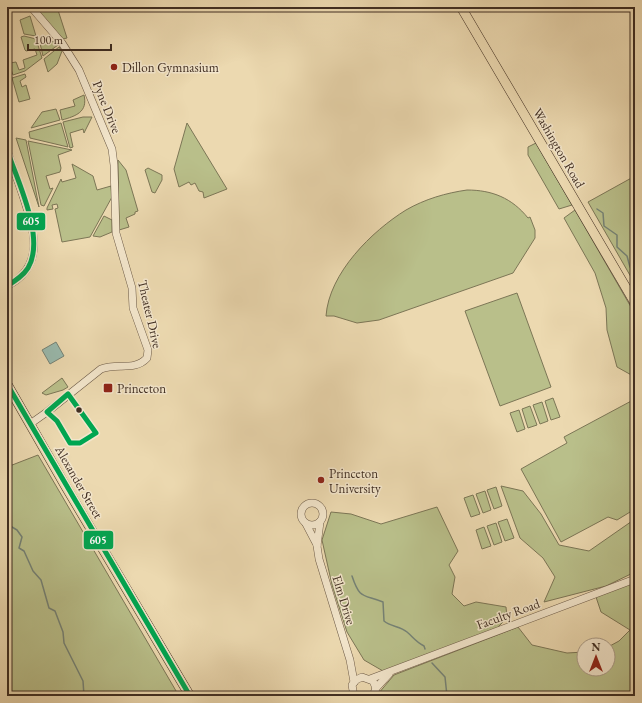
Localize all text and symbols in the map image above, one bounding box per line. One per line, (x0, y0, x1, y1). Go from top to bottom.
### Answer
scale bar (28, 26, 111, 52)
text: 100 m (34, 32, 64, 48)
place label: Dillon Gymnasium (122, 59, 219, 76)
marker: Dillon Gymnasium (109, 62, 119, 72)
street label: Pyne Drive (89, 78, 125, 136)
street label: Washington Road (529, 105, 589, 191)
line badge: 605 (16, 212, 46, 231)
text: 605 (22, 214, 40, 228)
street label: Theater Drive (134, 278, 166, 350)
place label: Princeton (117, 380, 166, 397)
marker: Princeton (102, 382, 114, 394)
unlabelled marker (74, 405, 84, 415)
street label: Alexander Street (51, 442, 107, 522)
place label: Princeton University (329, 465, 381, 497)
marker: Princeton University (316, 475, 326, 485)
line badge: 605 (83, 530, 114, 550)
text: 605 (89, 533, 107, 547)
street label: Elm Drive (328, 573, 360, 627)
street label: Faculty Road (474, 595, 542, 633)
north arrow (576, 637, 616, 677)
text: N (592, 640, 601, 654)

